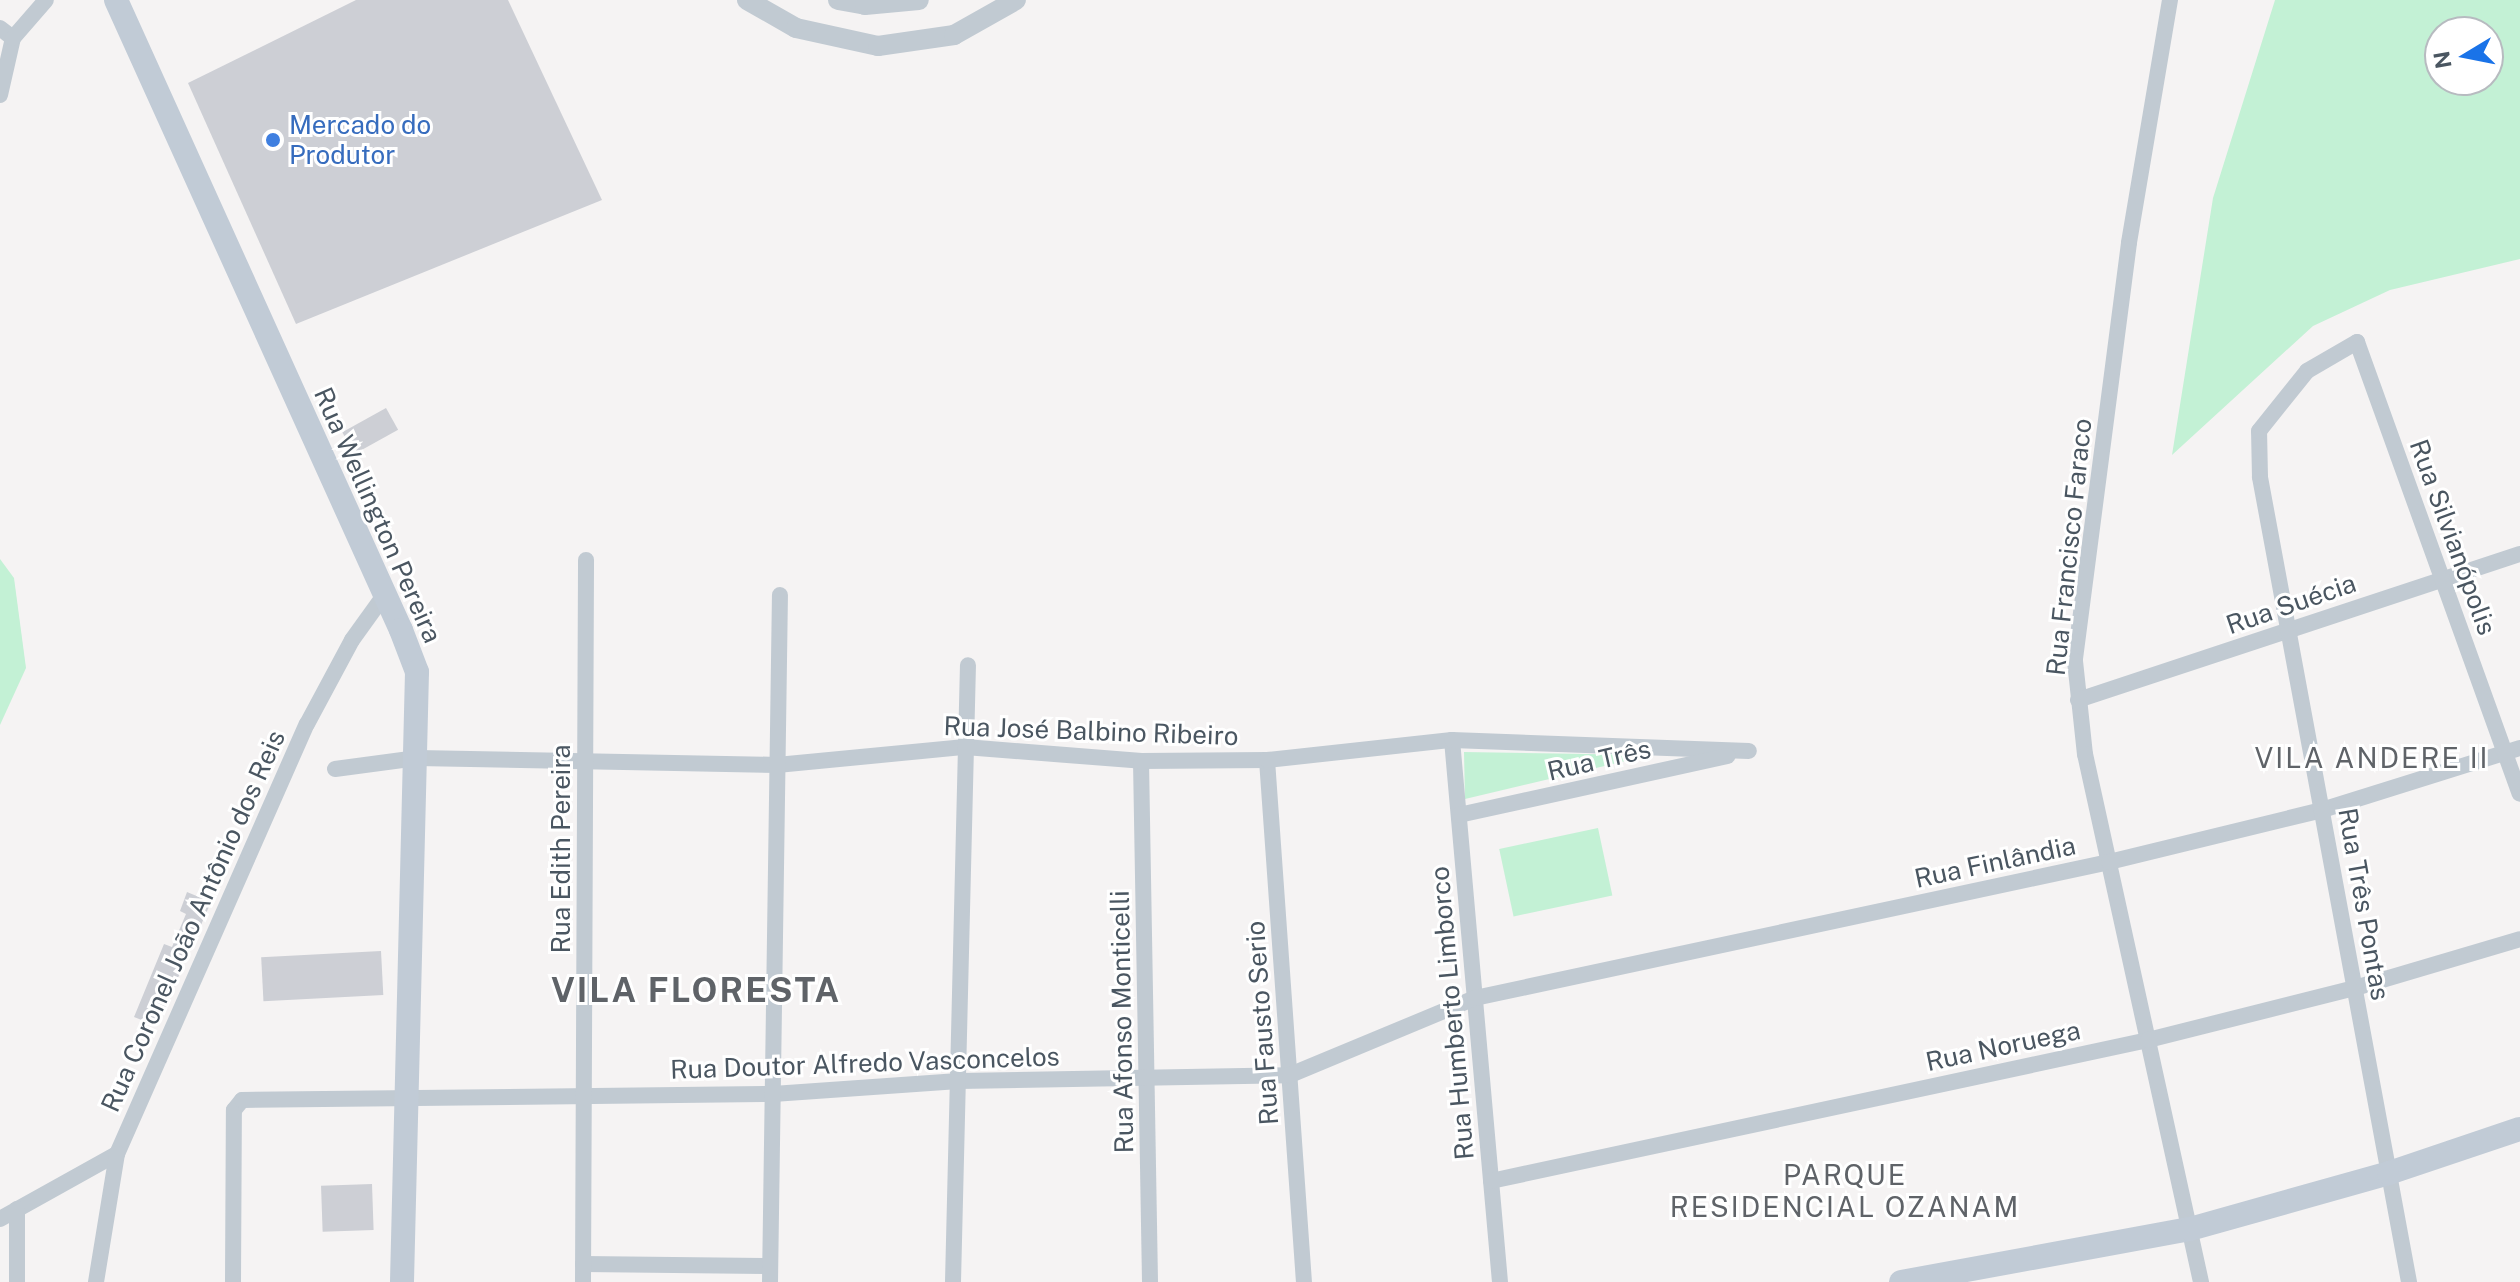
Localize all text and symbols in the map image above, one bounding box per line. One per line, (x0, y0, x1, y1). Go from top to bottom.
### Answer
north arrow (2424, 16, 2504, 96)
text: N (2428, 49, 2457, 71)
place label: Mercado do Produtor (289, 109, 432, 170)
marker: Mercado do Produtor (264, 131, 282, 149)
street label: Rua Wellington Pereira (307, 382, 449, 648)
street label: Rua Francisco Faraco (2040, 417, 2098, 677)
street label: Rua Silvianópolis (2403, 435, 2503, 639)
street label: Rua Suécia (2222, 567, 2360, 641)
street label: Rua José Balbino Ribeiro (943, 710, 1239, 752)
street label: Rua Coronel João Antônio dos Reis (94, 725, 292, 1117)
street label: Rua Três (1544, 733, 1654, 787)
district label: VILA ANDERE II (2255, 741, 2489, 775)
street label: Rua Edith Pereira (545, 744, 577, 954)
street label: Rua Três Pontas (2332, 805, 2396, 1003)
street label: Rua Finlândia (1912, 830, 2078, 894)
street label: Rua Humberto Limborco (1424, 865, 1480, 1161)
street label: Rua Afonso Monticelli (1104, 890, 1140, 1154)
street label: Rua Fausto Serio (1239, 920, 1285, 1126)
district label: VILA FLORESTA (551, 971, 841, 1011)
street label: Rua Noruega (1923, 1014, 2083, 1078)
street label: Rua Doutor Alfredo Vasconcelos (669, 1041, 1061, 1085)
district label: PARQUE RESIDENCIAL OZANAM (1670, 1158, 2020, 1224)

